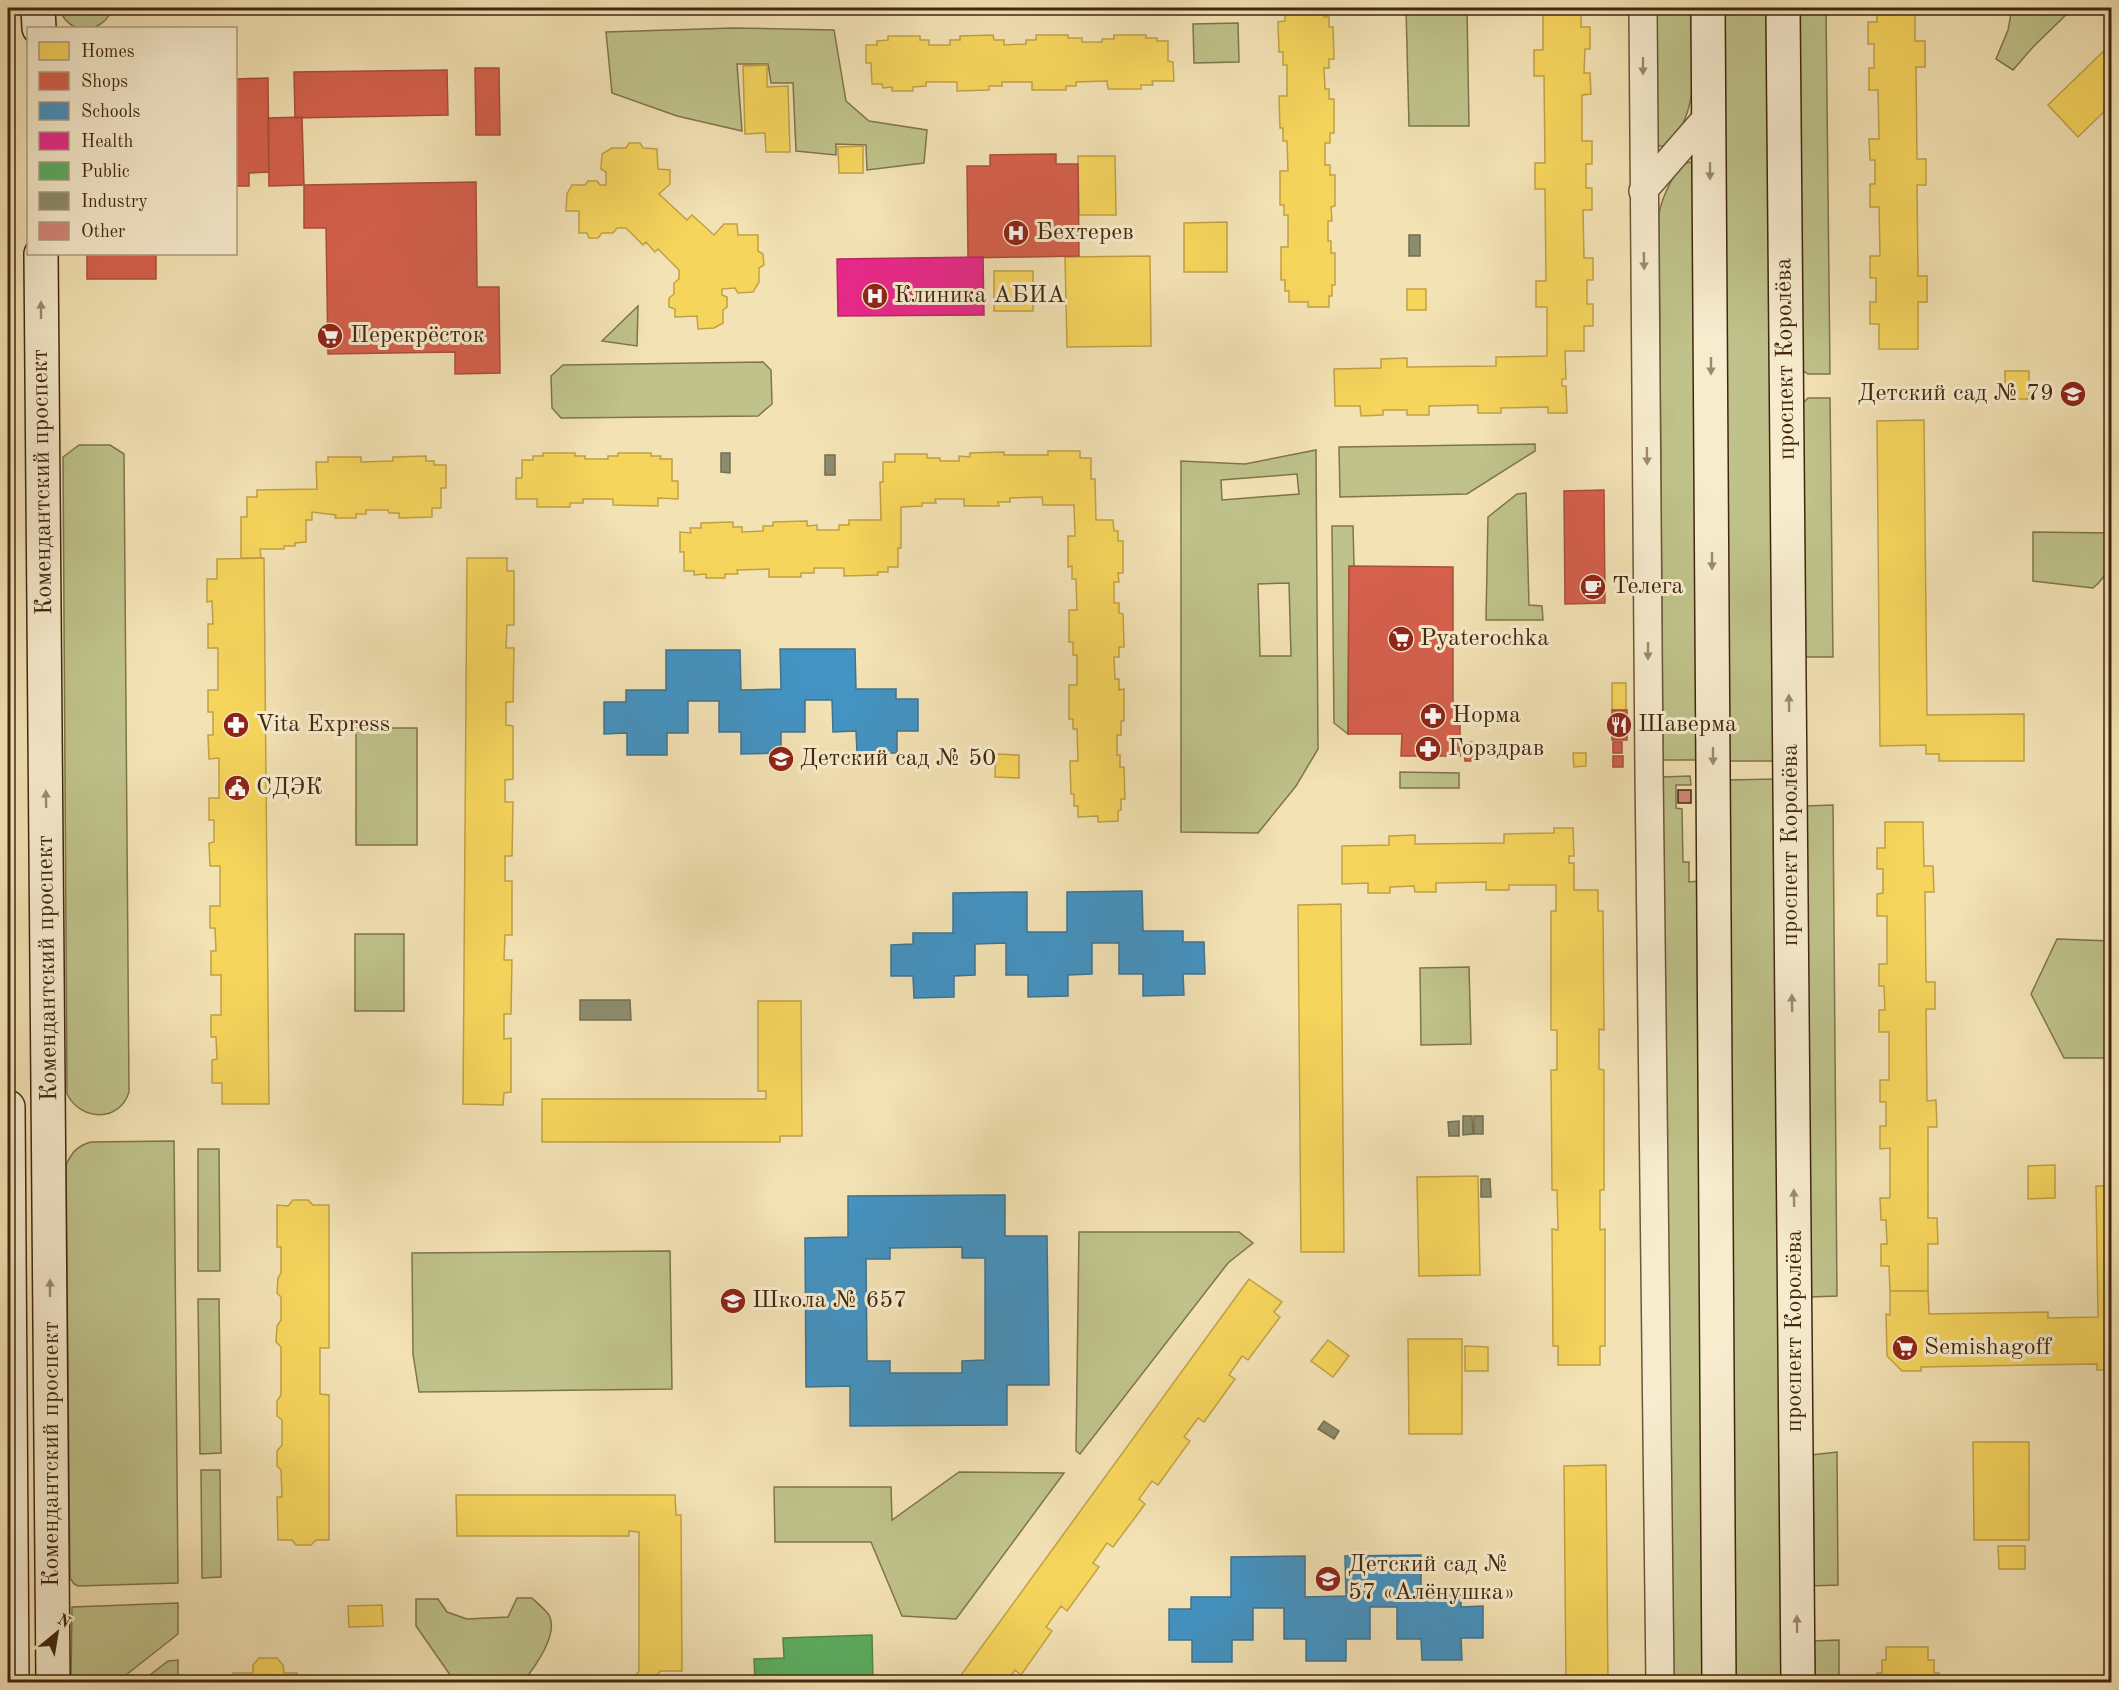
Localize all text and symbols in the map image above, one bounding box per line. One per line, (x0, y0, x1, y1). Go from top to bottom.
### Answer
legend (27, 27, 237, 255)
text: Homes (81, 43, 135, 61)
one-way arrow (1638, 56, 1648, 75)
text: Shops (81, 73, 128, 91)
text: Schools (81, 103, 141, 121)
text: Health (81, 133, 134, 151)
one-way arrow (1705, 161, 1715, 180)
text: Public (81, 163, 130, 181)
text: Industry (81, 193, 148, 211)
hospital icon: Бехтерев (1001, 218, 1031, 248)
place label: Бехтерев (1036, 221, 1134, 245)
text: Other (81, 223, 126, 241)
one-way arrow (1639, 251, 1649, 270)
street label: проспект Королёва (1772, 257, 1800, 460)
hospital icon: Клиника АБИА (860, 281, 890, 311)
place label: Клиника АБИА (894, 284, 1065, 308)
one-way arrow (36, 301, 46, 320)
supermarket icon: Перекрёсток (315, 321, 345, 351)
place label: Перекрёсток (350, 324, 485, 348)
street label: Комендантский проспект (29, 349, 57, 615)
one-way arrow (1706, 356, 1716, 375)
school or university icon: Детский сад № 79 (2058, 379, 2088, 409)
place label: Детский сад № 79 (1858, 382, 2054, 406)
one-way arrow (1642, 446, 1651, 465)
one-way arrow (1707, 551, 1717, 570)
cafe icon: Телега (1578, 572, 1608, 602)
place label: Телега (1612, 575, 1683, 599)
supermarket icon: Pyaterochka (1386, 624, 1416, 654)
place label: Pyaterochka (1420, 627, 1549, 651)
one-way arrow (1643, 641, 1653, 660)
one-way arrow (1785, 694, 1794, 713)
pharmacy icon: Норма (1418, 701, 1448, 731)
place label: Норма (1452, 704, 1521, 728)
pharmacy icon: Vita Express (221, 710, 251, 740)
restaurant icon: Шаверма (1604, 710, 1634, 740)
place label: Vita Express (256, 713, 390, 737)
place label: Шаверма (1638, 713, 1737, 737)
pharmacy icon: Горздрав (1413, 734, 1443, 764)
place label: Горздрав (1448, 737, 1544, 761)
school or university icon: Детский сад № 50 (766, 744, 796, 774)
street label: проспект Королёва (1779, 744, 1803, 946)
one-way arrow (1708, 746, 1718, 765)
place label: Детский сад № 50 (800, 747, 996, 771)
public building icon: СДЭК (222, 773, 252, 803)
place label: СДЭК (256, 776, 323, 800)
one-way arrow (41, 790, 51, 809)
street label: Комендантский проспект (34, 835, 62, 1101)
one-way arrow (1787, 994, 1797, 1013)
one-way arrow (1789, 1189, 1799, 1208)
street label: проспект Королёва (1783, 1230, 1807, 1432)
one-way arrow (45, 1279, 55, 1298)
school or university icon: Школа № 657 (718, 1286, 748, 1316)
place label: Школа № 657 (752, 1289, 907, 1313)
street label: Комендантский проспект (40, 1321, 64, 1587)
supermarket icon: Semishagoff (1890, 1333, 1920, 1363)
place label: Semishagoff (1924, 1336, 2053, 1360)
place label: Детский сад № 57 «Алёнушка» (1348, 1553, 1515, 1605)
school or university icon: Детский сад № 57 «Алёнушка» (1313, 1564, 1343, 1594)
north arrow (27, 1603, 87, 1663)
text: N (54, 1612, 73, 1632)
one-way arrow (1792, 1615, 1802, 1634)

